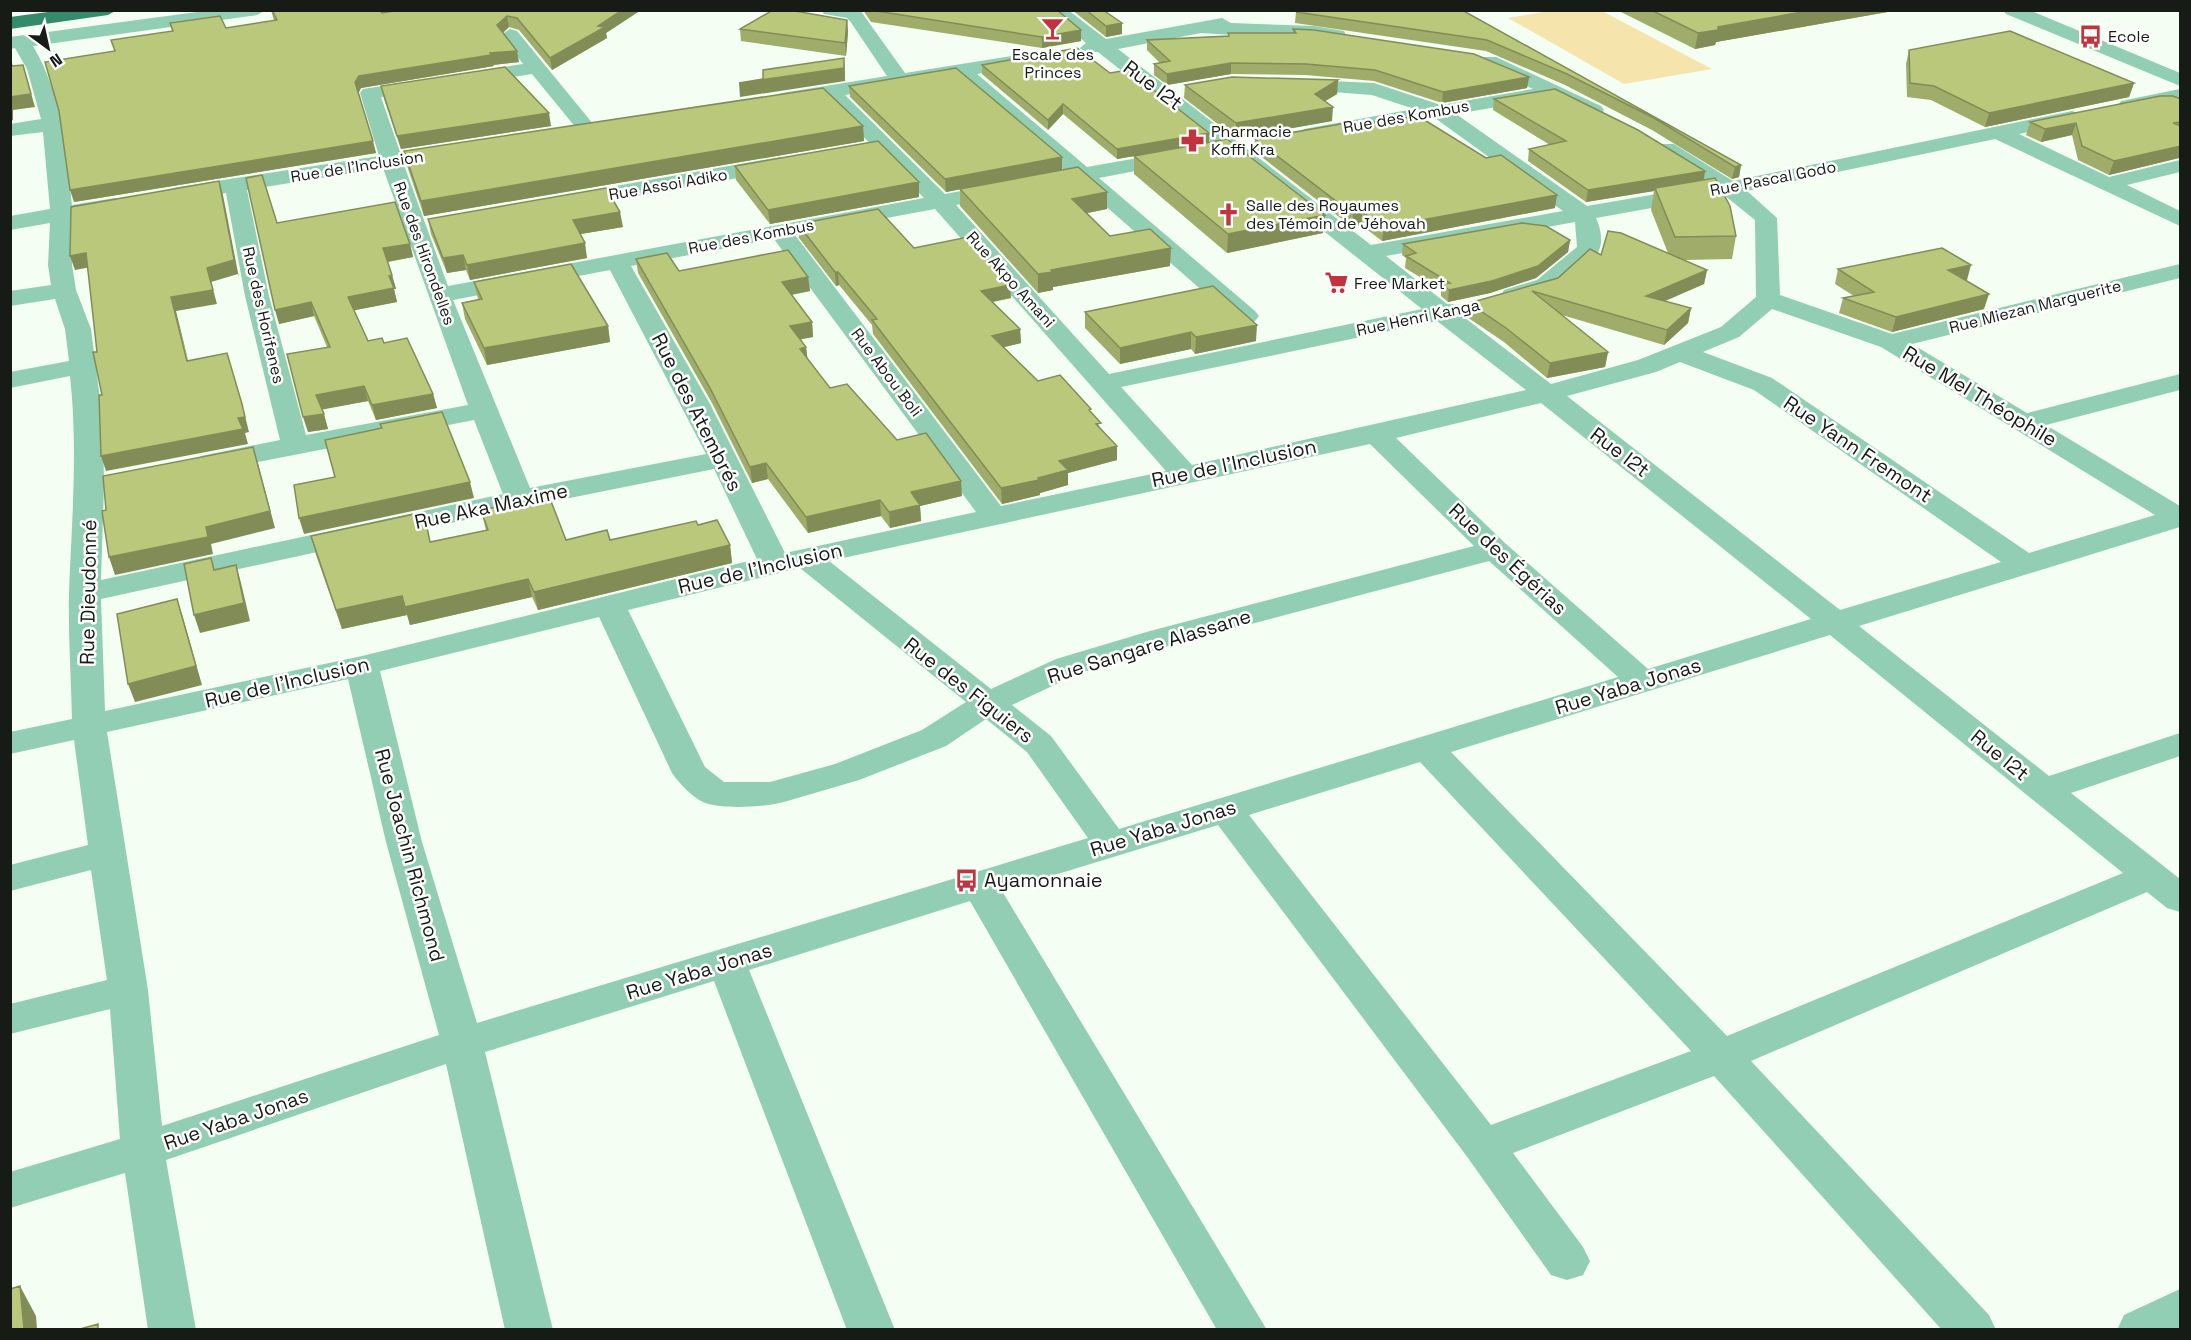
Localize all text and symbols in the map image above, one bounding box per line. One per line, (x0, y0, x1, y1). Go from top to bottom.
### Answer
bar icon: Escale des Princes (1040, 16, 1066, 42)
north arrow (18, 18, 78, 78)
bus stop icon: Ecole (2077, 23, 2103, 49)
place label: Ecole (2108, 26, 2150, 47)
place label: Escale des Princes (1012, 44, 1094, 83)
text: N (46, 48, 66, 72)
street label: Rue I2t (1118, 54, 1188, 116)
street label: Rue des Kombus (1342, 95, 1471, 138)
place label: Pharmacie Koffi Kra (1211, 121, 1291, 160)
pharmacy icon: Pharmacie Koffi Kra (1180, 127, 1206, 153)
street label: Rue de l'Inclusion (289, 146, 425, 187)
street label: Rue Pascal Godo (1708, 156, 1838, 201)
street label: Rue Assoi Adiko (607, 164, 729, 205)
street label: Rue des Hirondelles (389, 179, 460, 328)
place label: Salle des Royaumes des Témoin de Jéhovah (1246, 195, 1426, 234)
church icon: Salle des Royaumes des Témoin de Jéhovah (1215, 201, 1241, 227)
street label: Rue des Kombus (687, 214, 816, 259)
street label: Rue Akpo Amani (962, 227, 1060, 332)
street label: Rue des Horifenes (238, 245, 289, 386)
supermarket icon: Free Market (1323, 270, 1349, 296)
place label: Free Market (1354, 273, 1445, 294)
street label: Rue Miezan Marguerite (1947, 275, 2123, 338)
street label: Rue Henri Kanga (1355, 294, 1482, 341)
street label: Rue Abou Boli (846, 324, 927, 421)
street label: Rue des Atembrés (646, 328, 748, 496)
street label: Rue Mel Théophile (1898, 340, 2062, 452)
street label: Rue Yann Fremont (1779, 390, 1937, 508)
street label: Rue I2t (1585, 421, 1655, 483)
street label: Rue de l'Inclusion (1149, 433, 1319, 493)
street label: Rue Aka Maxime (412, 477, 570, 535)
street label: Rue des Égérias (1443, 497, 1573, 621)
street label: Rue Dieudonné (74, 519, 102, 665)
street label: Rue de l'Inclusion (675, 536, 845, 600)
street label: Rue Sangare Alassane (1044, 603, 1254, 689)
street label: Rue des Figuiers (899, 631, 1039, 749)
street label: Rue de l'Inclusion (202, 650, 372, 714)
street label: Rue Yaba Jonas (1552, 651, 1704, 721)
street label: Rue I2t (1965, 724, 2035, 786)
street label: Rue Joachin Richmond (369, 746, 451, 964)
street label: Rue Yaba Jonas (1087, 793, 1239, 863)
bus stop icon: Ayamonnaie (953, 867, 979, 893)
place label: Ayamonnaie (984, 867, 1103, 893)
street label: Rue Yaba Jonas (623, 936, 775, 1006)
street label: Rue Yaba Jonas (160, 1082, 312, 1156)

